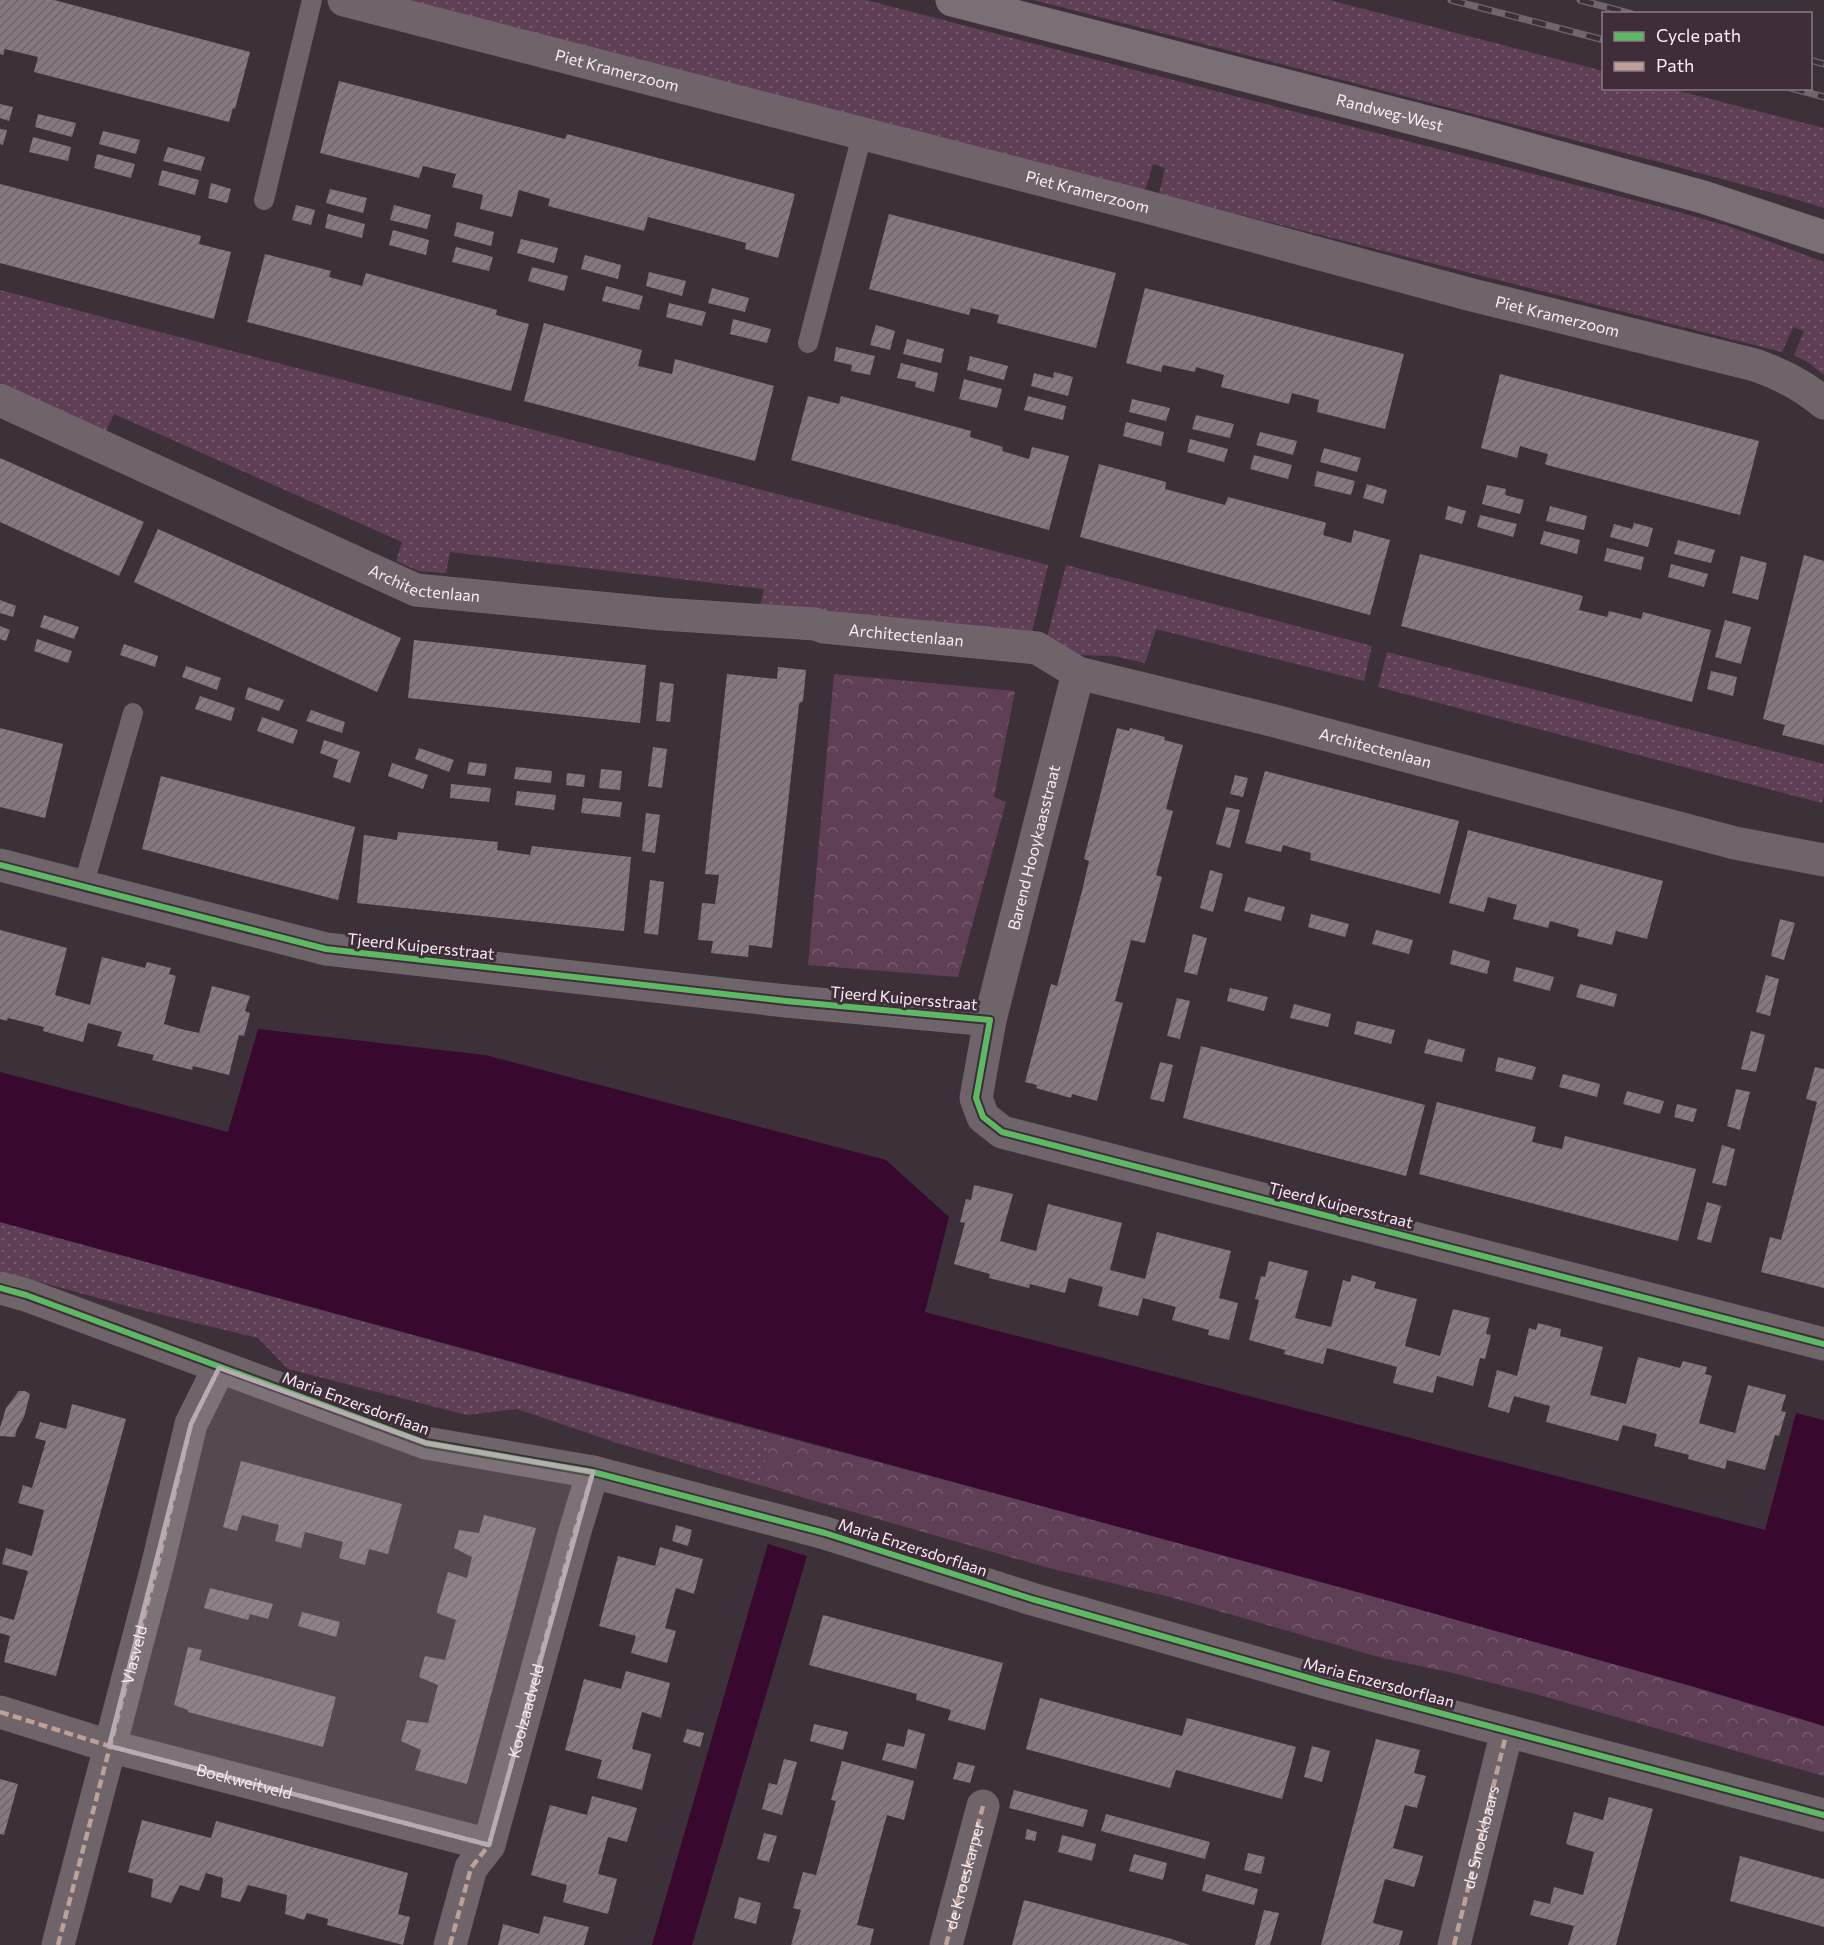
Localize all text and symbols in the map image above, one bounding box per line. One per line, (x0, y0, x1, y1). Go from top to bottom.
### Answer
legend (1602, 12, 1812, 90)
text: Cycle path (1656, 24, 1741, 46)
street label: Piet Kramerzoom (553, 45, 681, 95)
text: Path (1656, 54, 1694, 76)
street label: Randweg-West (1334, 89, 1446, 135)
street label: Piet Kramerzoom (1024, 166, 1152, 216)
street label: Piet Kramerzoom (1493, 291, 1622, 340)
street label: Architectenlaan (366, 560, 481, 605)
street label: Architectenlaan (848, 620, 965, 650)
street label: Architectenlaan (1317, 723, 1434, 771)
street label: Barend Hooykaasstraat (1003, 762, 1063, 932)
street label: Tjeerd Kuipersstraat (347, 928, 496, 963)
street label: Tjeerd Kuipersstraat (830, 982, 979, 1013)
street label: Tjeerd Kuipersstraat (1267, 1177, 1416, 1232)
street label: Maria Enzersdorflaan (280, 1367, 432, 1438)
street label: Maria Enzersdorflaan (836, 1513, 990, 1580)
street label: Vlasveld (117, 1623, 150, 1686)
street label: Maria Enzersdorflaan (1302, 1652, 1457, 1711)
street label: Koolzaadveld (503, 1662, 547, 1760)
street label: Boekweitveld (194, 1759, 294, 1802)
street label: de Snoekbaars (1458, 1784, 1502, 1891)
street label: de Kroeskarper (941, 1819, 988, 1931)

